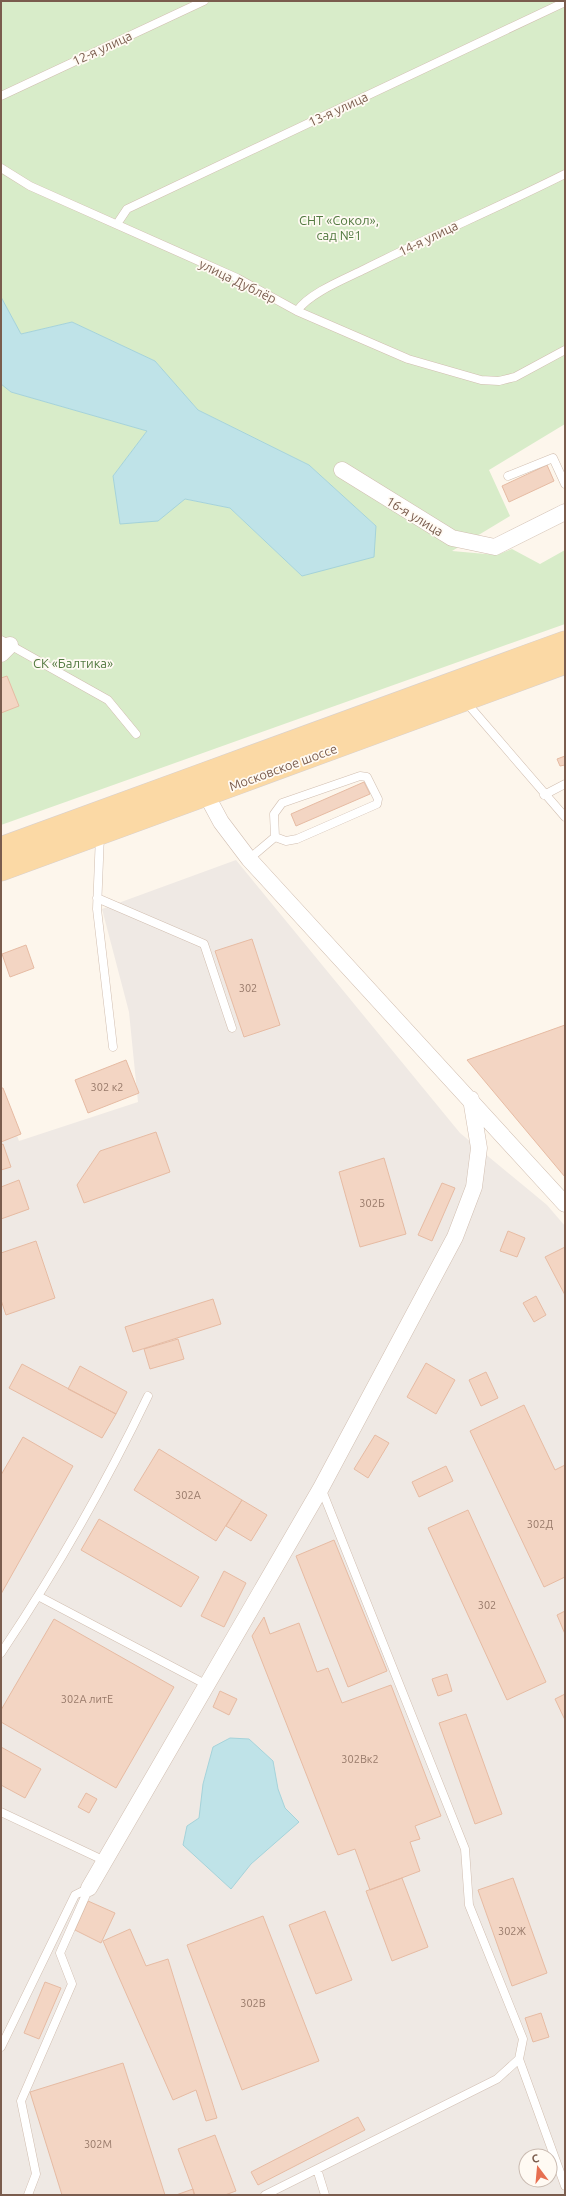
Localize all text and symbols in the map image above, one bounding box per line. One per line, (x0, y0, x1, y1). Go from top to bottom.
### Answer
street label: 12-я улица (70, 28, 134, 68)
street label: 13-я улица (306, 89, 370, 129)
park label: СНТ «Сокол», сад №1 (299, 213, 379, 242)
street label: 14-я улица (396, 218, 460, 258)
street label: улица Дублёр (197, 256, 279, 306)
street label: 16-я улица (384, 494, 446, 538)
park label: СК «Балтика» (33, 656, 113, 670)
street label: Московское шоссе (227, 741, 339, 793)
house number: 302 (239, 982, 257, 994)
house number: 302 к2 (91, 1081, 124, 1093)
house number: 302Б (359, 1197, 385, 1209)
house number: 302А (175, 1489, 202, 1501)
house number: 302Д (527, 1518, 553, 1530)
house number: 302 (478, 1599, 496, 1611)
house number: 302А литЕ (61, 1693, 113, 1705)
house number: 302Вк2 (341, 1753, 379, 1765)
house number: 302Ж (498, 1925, 527, 1937)
house number: 302В (240, 1997, 266, 2009)
house number: 302М (84, 2138, 112, 2150)
north arrow (518, 2148, 558, 2188)
text: С (530, 2152, 540, 2165)

